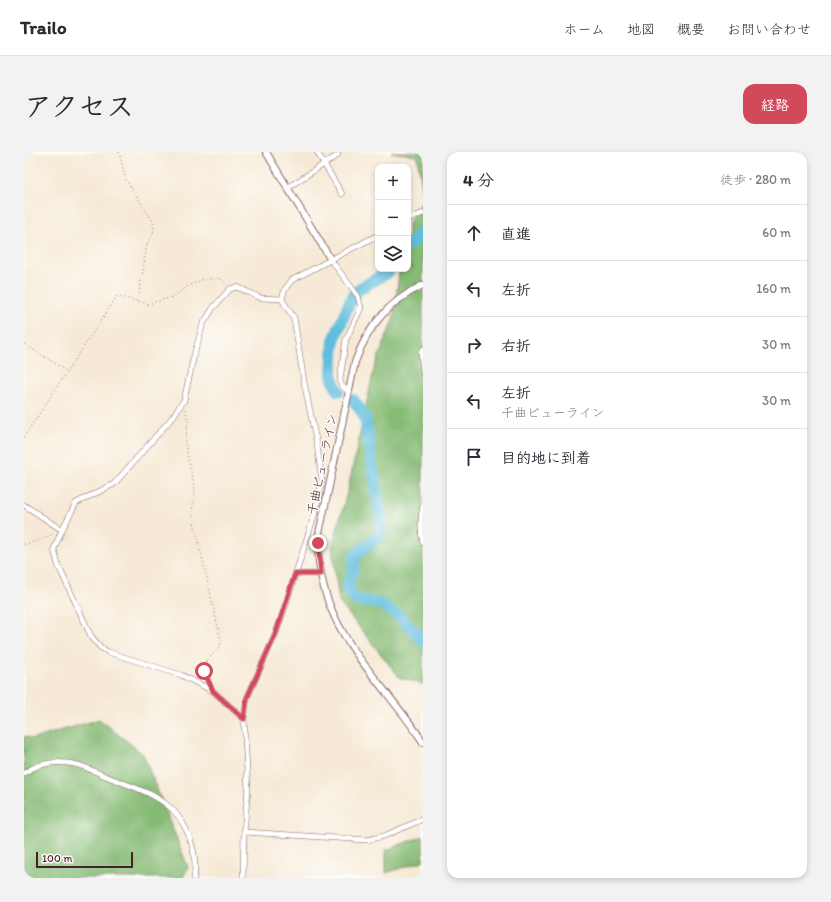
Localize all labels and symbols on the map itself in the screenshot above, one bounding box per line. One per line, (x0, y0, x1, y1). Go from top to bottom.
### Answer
street label: 千曲ビューライン (304, 412, 340, 516)
route end (309, 534, 327, 552)
route start (195, 662, 213, 680)
scale bar (36, 850, 133, 869)

